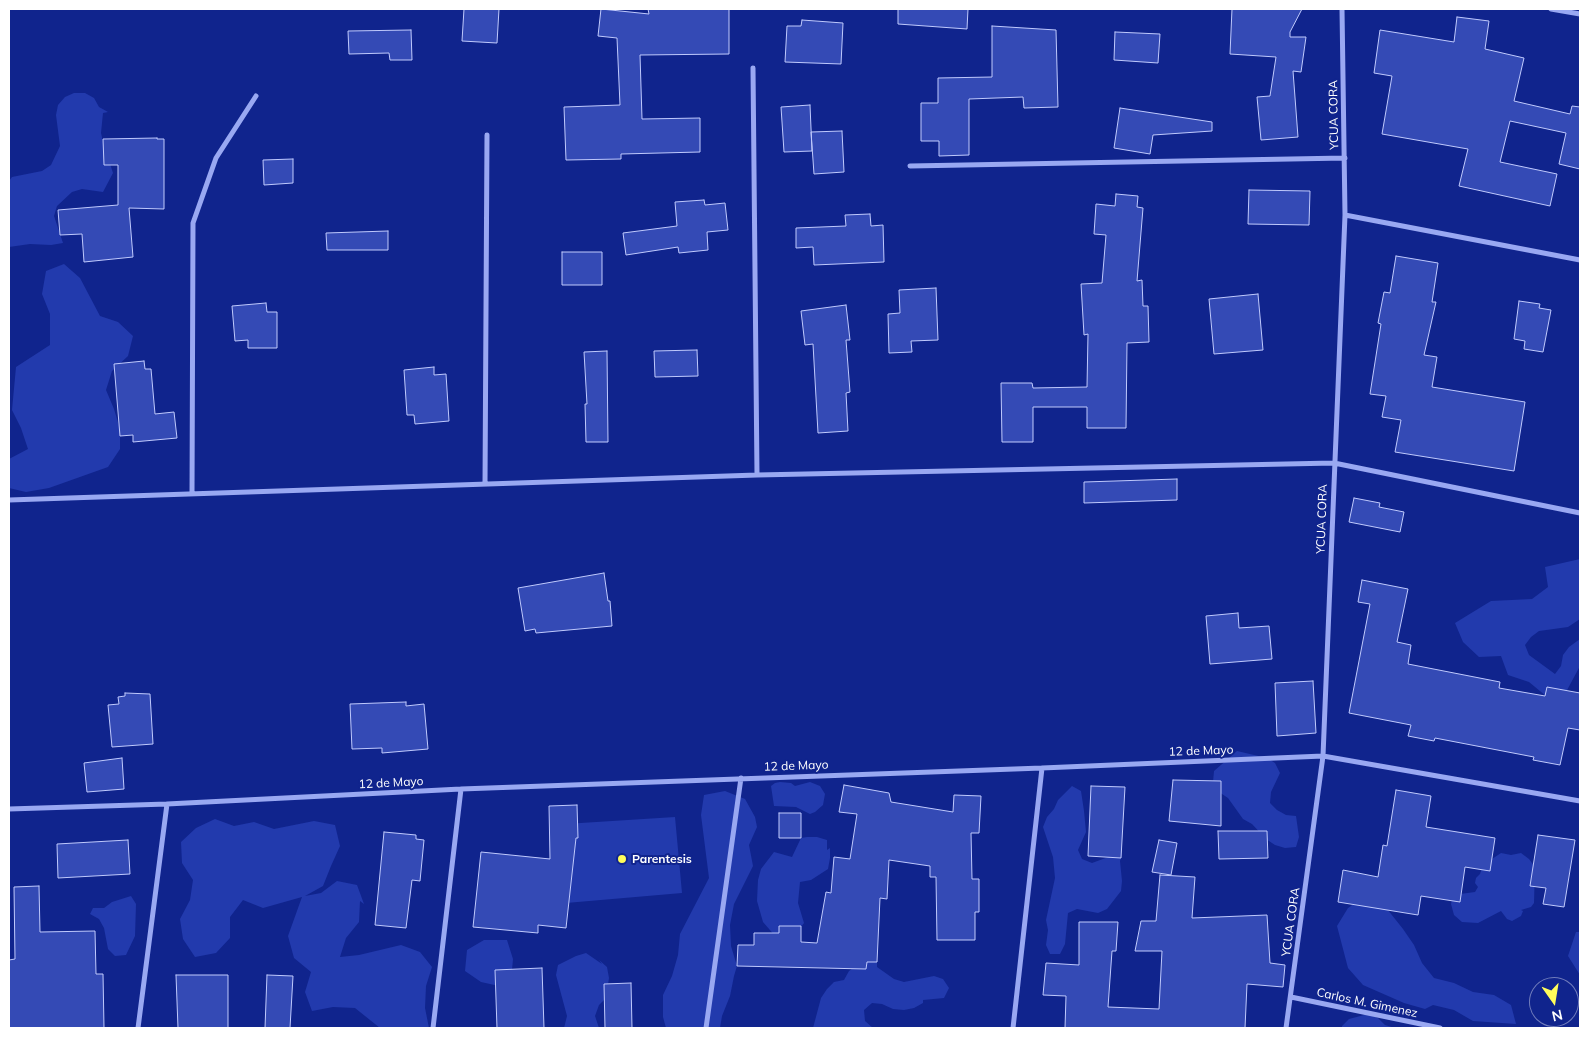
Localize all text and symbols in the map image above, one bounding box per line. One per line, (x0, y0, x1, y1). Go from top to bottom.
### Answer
street label: YCUA CORA (1326, 80, 1342, 150)
street label: YCUA CORA (1314, 484, 1330, 554)
street label: 12 de Mayo (1168, 743, 1234, 759)
street label: 12 de Mayo (763, 758, 829, 774)
street label: 12 de Mayo (358, 774, 424, 792)
place label: Parentesis (632, 852, 692, 866)
marker: Parentesis (616, 853, 628, 865)
street label: YCUA CORA (1279, 886, 1303, 958)
north arrow (1529, 977, 1579, 1027)
street label: Carlos M. Gimenez (1315, 985, 1419, 1021)
text: N (1550, 1006, 1564, 1026)

